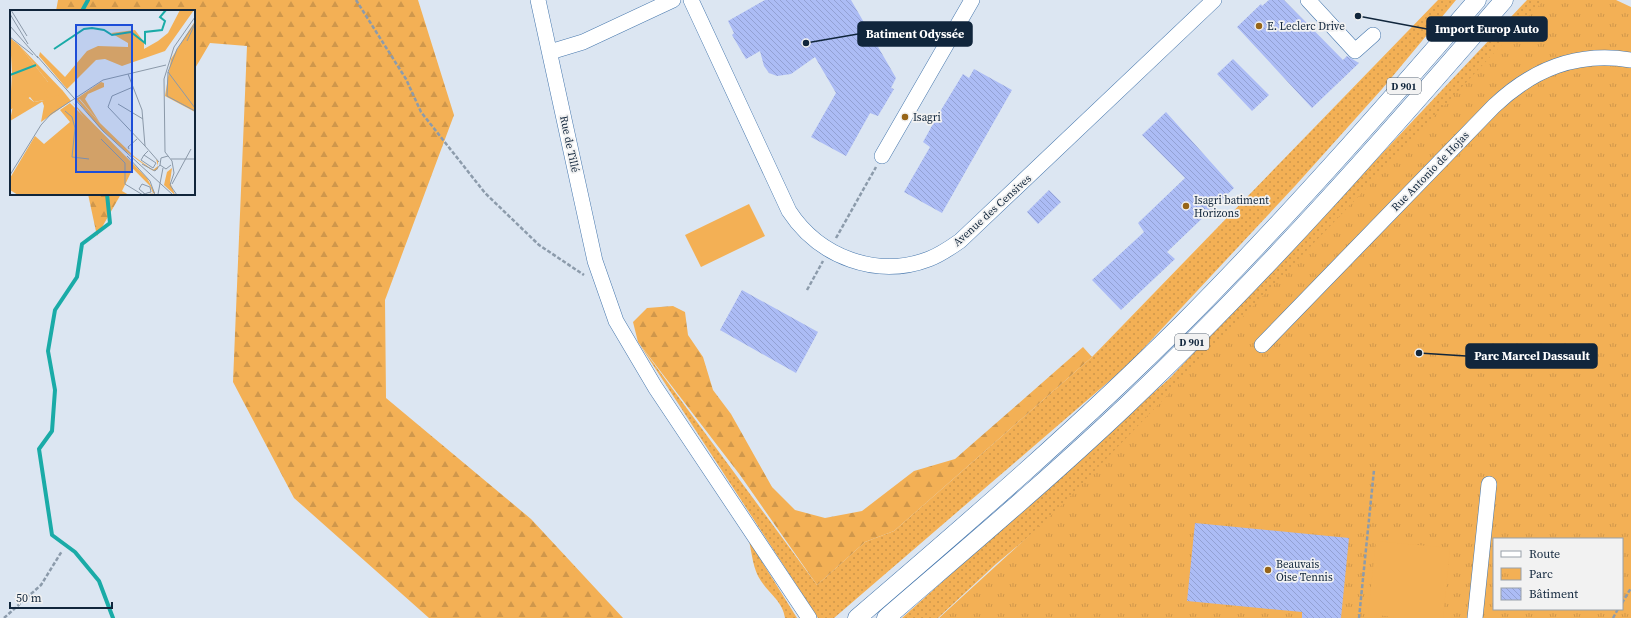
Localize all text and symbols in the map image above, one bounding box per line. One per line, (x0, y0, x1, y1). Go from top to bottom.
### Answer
inset map (10, 10, 195, 195)
callout: Import Europ Auto (1427, 17, 1547, 41)
place label: E. Leclerc Drive (1267, 19, 1345, 34)
marker: E. Leclerc Drive (1254, 21, 1264, 31)
text: Import Europ Auto (1435, 21, 1539, 37)
callout: Batiment Odyssée (858, 22, 972, 46)
text: Batiment Odyssée (866, 26, 964, 42)
road number: D 901 (1387, 78, 1421, 94)
place label: Isagri (913, 110, 941, 125)
marker: Isagri (900, 112, 910, 122)
street label: Rue de Tillé (556, 114, 583, 174)
street label: Rue Antonio de Hojas (1388, 128, 1473, 215)
street label: Avenue des Censives (950, 171, 1035, 250)
place label: Isagri batiment Horizons (1194, 193, 1269, 221)
marker: Isagri batiment Horizons (1181, 201, 1191, 211)
road number: D 901 (1175, 334, 1209, 350)
callout: Parc Marcel Dassault (1466, 344, 1597, 368)
text: Parc Marcel Dassault (1474, 348, 1591, 364)
legend (1493, 538, 1623, 610)
text: Route (1529, 546, 1560, 562)
place label: Beauvais Oise Tennis (1276, 557, 1333, 585)
marker: Beauvais Oise Tennis (1263, 565, 1273, 575)
text: Parc (1529, 566, 1553, 582)
scale bar (10, 584, 112, 610)
text: Bâtiment (1529, 586, 1578, 602)
text: 50 m (16, 590, 42, 606)

